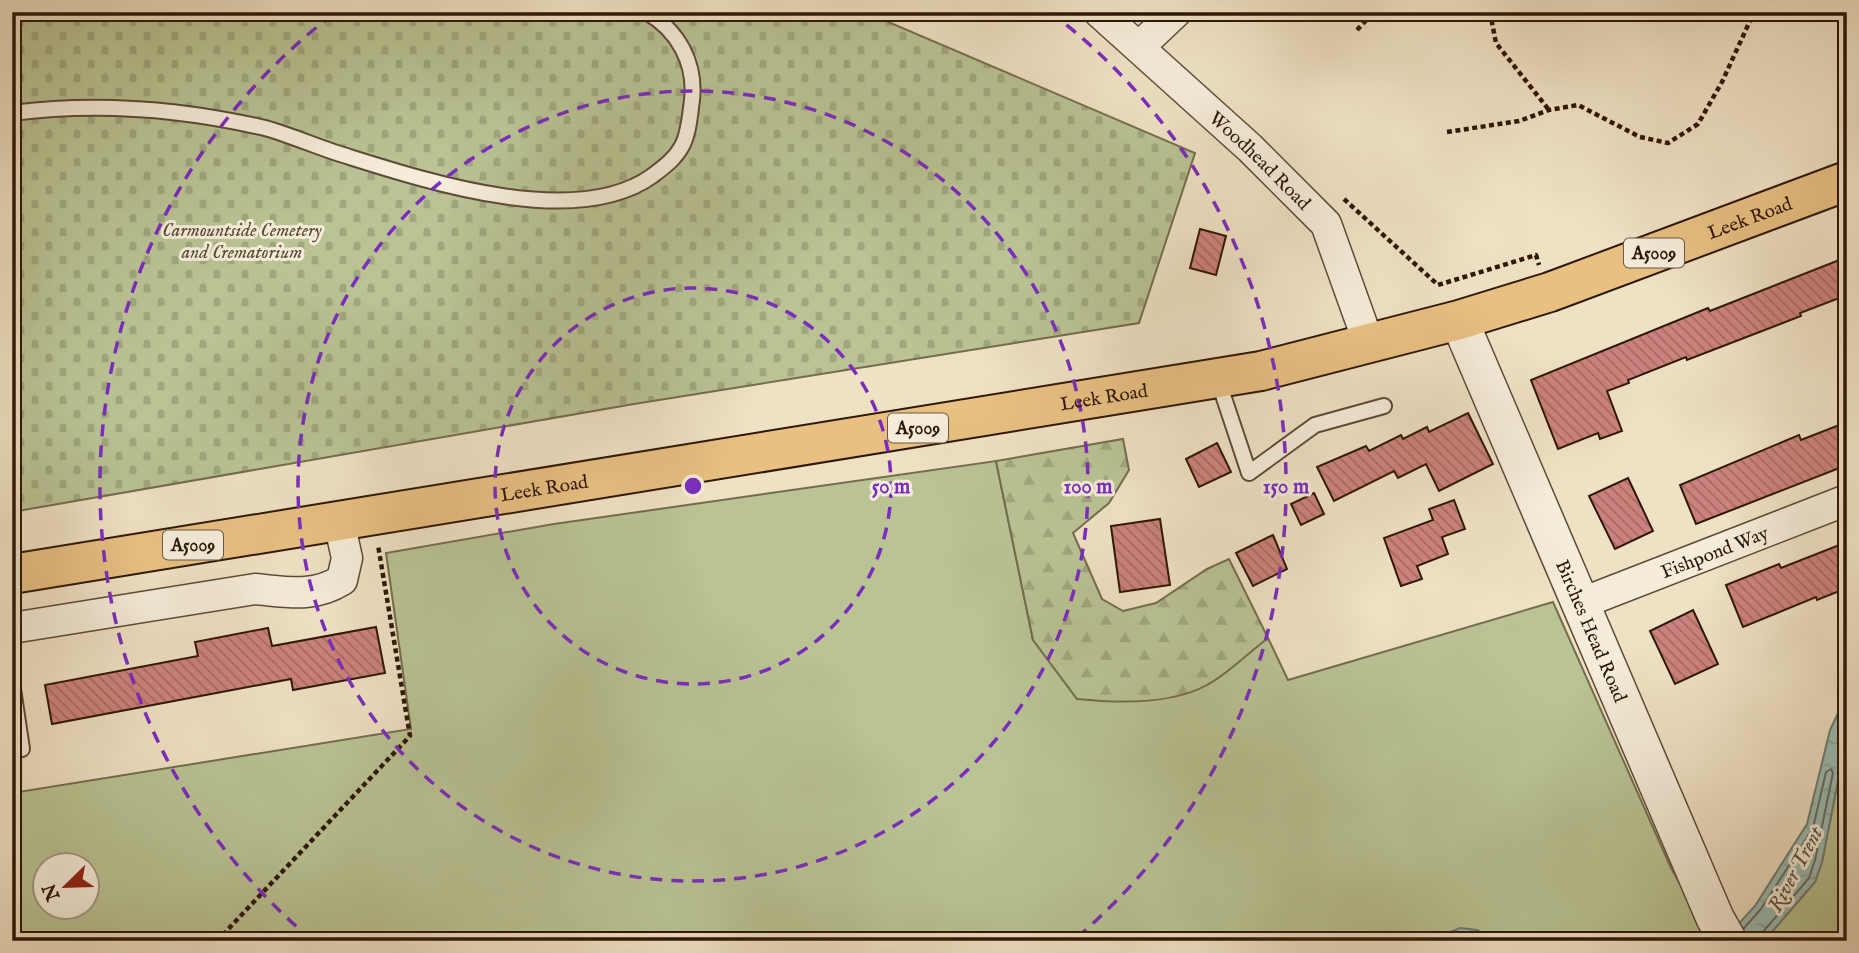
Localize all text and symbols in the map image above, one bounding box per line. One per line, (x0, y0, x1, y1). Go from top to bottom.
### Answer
street label: Woodhead Road (1203, 107, 1316, 216)
street label: Leek Road (1705, 192, 1797, 246)
park label: Carmountside Cemetery and Crematorium (162, 219, 323, 265)
road number: A5009 (1624, 239, 1684, 268)
street label: Leek Road (1058, 379, 1150, 417)
road number: A5009 (888, 414, 948, 442)
street label: Leek Road (499, 470, 591, 508)
centre of rings (681, 474, 705, 498)
text: 50 m (872, 474, 911, 501)
text: 100 m (1063, 474, 1113, 501)
text: 150 m (1263, 474, 1310, 501)
street label: Fishpond Way (1658, 521, 1773, 585)
road number: A5009 (163, 530, 223, 560)
street label: Birches Head Road (1549, 557, 1632, 707)
water label: River Trent (1763, 821, 1831, 917)
north arrow (32, 852, 102, 922)
text: N (38, 879, 67, 905)

